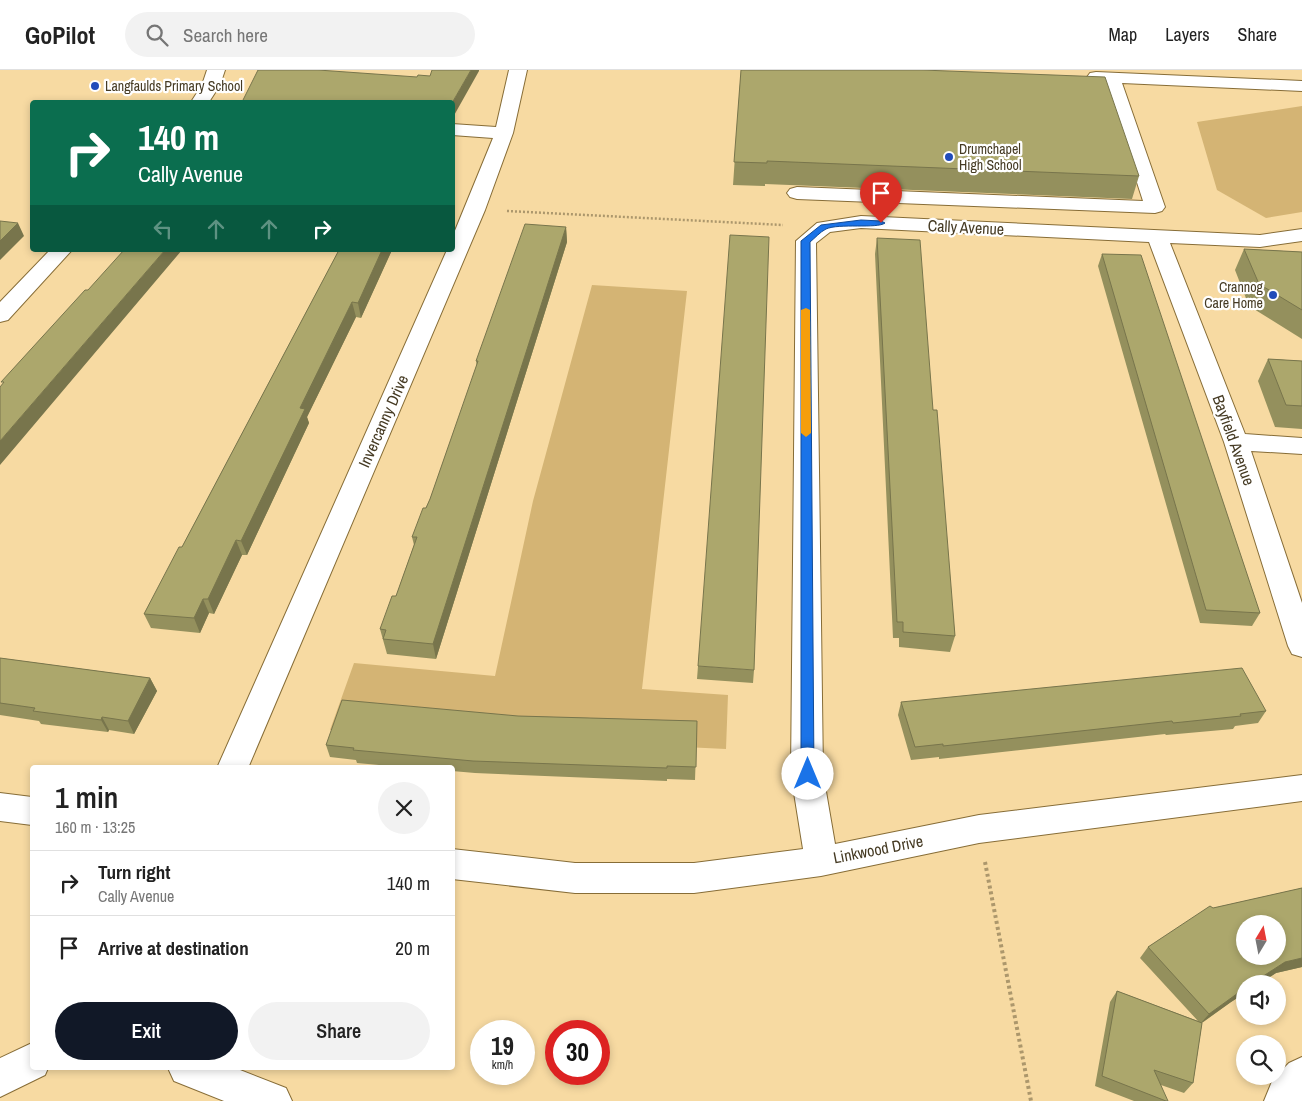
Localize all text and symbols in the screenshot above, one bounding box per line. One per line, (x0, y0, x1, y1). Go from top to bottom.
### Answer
search box (125, 12, 475, 57)
text: GoPilot (25, 19, 95, 51)
icon: search (143, 21, 171, 49)
text: Search here (183, 22, 268, 48)
text: Map (1109, 22, 1137, 47)
text: Layers (1165, 22, 1210, 47)
text: Share (1238, 22, 1277, 47)
place label: Langfaulds Primary School (105, 77, 243, 95)
marker: Langfaulds Primary School (89, 80, 101, 92)
text: 140 m (138, 114, 219, 161)
icon: right (55, 120, 120, 185)
place label: Drumchapel High School (959, 140, 1022, 174)
marker: Drumchapel High School (943, 151, 955, 163)
text: Cally Avenue (138, 159, 243, 189)
pin (860, 172, 902, 223)
icon: arrive (867, 179, 895, 207)
street label: Cally Avenue (927, 214, 1005, 240)
icon: left (149, 215, 177, 243)
icon: ahead (202, 215, 230, 243)
icon: ahead (255, 215, 283, 243)
icon: right (308, 215, 336, 243)
place label: Crannog Care Home (1204, 278, 1264, 312)
marker: Crannog Care Home (1267, 289, 1279, 301)
street label: Invercanny Drive (353, 371, 413, 471)
street label: Bayfield Avenue (1207, 392, 1261, 488)
position arrow (781, 747, 833, 799)
text: 1 min (55, 777, 118, 817)
button: close (378, 782, 430, 834)
text: 160 m · 13:25 (55, 816, 135, 838)
street label: Linkwood Drive (831, 830, 925, 868)
text: Turn right (98, 859, 170, 885)
icon: right (55, 869, 83, 897)
text: 140 m (387, 870, 430, 896)
text: Cally Avenue (98, 885, 174, 907)
north arrow (1236, 915, 1286, 965)
map controls (1236, 915, 1286, 1085)
icon: arrive (55, 934, 83, 962)
text: Arrive at destination (98, 935, 249, 961)
text: 20 m (395, 935, 430, 961)
button: sound (1236, 975, 1286, 1025)
button: Exit (55, 1002, 238, 1060)
button: Share (248, 1002, 430, 1060)
speed limit sign: 30 (545, 1020, 610, 1085)
text: 19 (491, 1029, 514, 1063)
button: search (1236, 1035, 1286, 1085)
text: km/h (492, 1057, 513, 1073)

